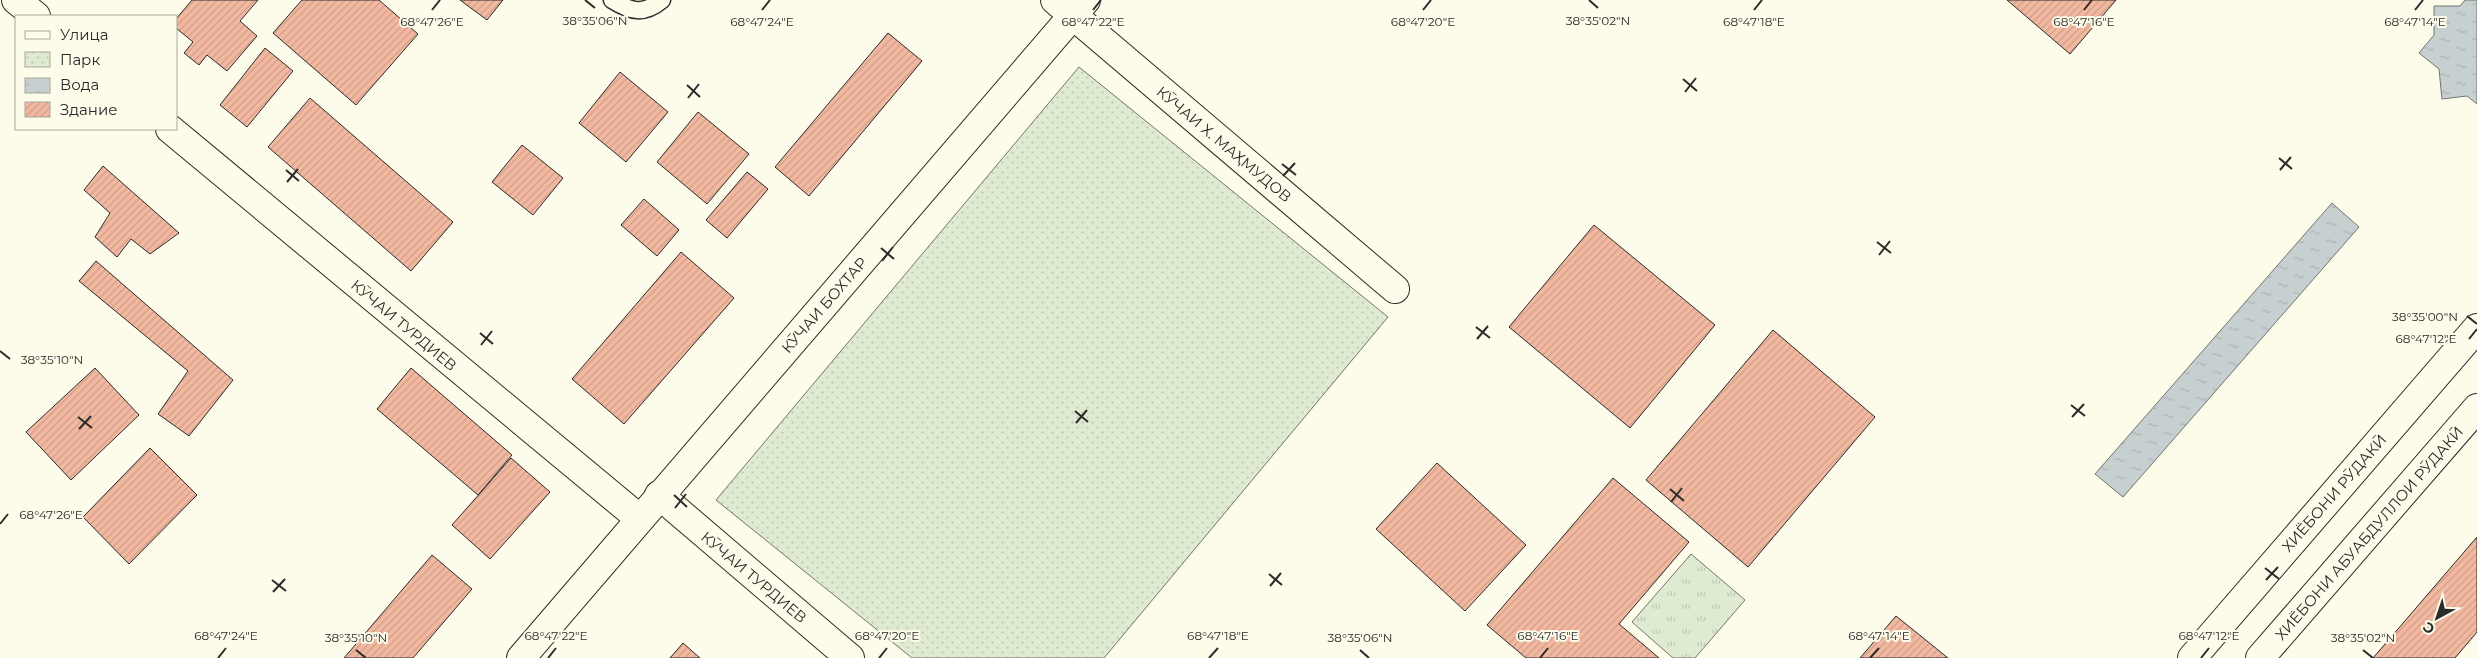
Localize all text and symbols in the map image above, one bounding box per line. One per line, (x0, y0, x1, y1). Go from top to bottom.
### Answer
text: 38°35'06"N (563, 13, 628, 28)
text: 38°35'02"N (1566, 13, 1630, 28)
text: 68°47'26"E (400, 14, 464, 29)
text: 68°47'24"E (730, 14, 794, 29)
text: 68°47'22"E (1061, 14, 1125, 29)
text: 68°47'20"E (1391, 14, 1455, 29)
text: 68°47'18"E (1723, 14, 1785, 29)
text: 68°47'16"E (2053, 14, 2115, 29)
text: 68°47'14"E (2384, 14, 2446, 29)
legend (15, 15, 178, 130)
text: Улица (60, 25, 108, 44)
text: Парк (60, 50, 100, 69)
text: Вода (60, 75, 99, 94)
street label: КӮЧАИ Х. МАҲМУДОВ (1153, 82, 1295, 206)
text: Здание (60, 100, 118, 119)
street label: КӮЧАИ БОХТАР (777, 253, 871, 357)
street label: КӮЧАИ ТУРДИЕВ (347, 275, 461, 375)
text: 38°35'00"N (2392, 309, 2458, 324)
text: 68°47'12"E (2396, 331, 2456, 346)
text: 38°35'10"N (21, 352, 83, 367)
street label: ХИЁБОНИ АБУАБДУЛЛОИ РӮДАКӢ (2271, 422, 2467, 644)
street label: ХИЁБОНИ РӮДАКӢ (2278, 430, 2390, 556)
text: 68°47'26"E (19, 507, 83, 522)
street label: КӮЧАИ ТУРДИЕВ (697, 527, 811, 627)
north arrow (2412, 593, 2462, 643)
text: С (2419, 618, 2438, 638)
text: 68°47'24"E (194, 628, 258, 643)
text: 68°47'22"E (524, 628, 588, 643)
text: 68°47'20"E (855, 628, 919, 643)
text: 68°47'18"E (1187, 628, 1249, 643)
text: 68°47'16"E (1517, 628, 1579, 643)
text: 68°47'14"E (1848, 628, 1910, 643)
text: 68°47'12"E (2179, 628, 2239, 643)
text: 38°35'10"N (325, 630, 387, 645)
text: 38°35'06"N (1328, 630, 1393, 645)
text: 38°35'02"N (2331, 630, 2395, 645)

